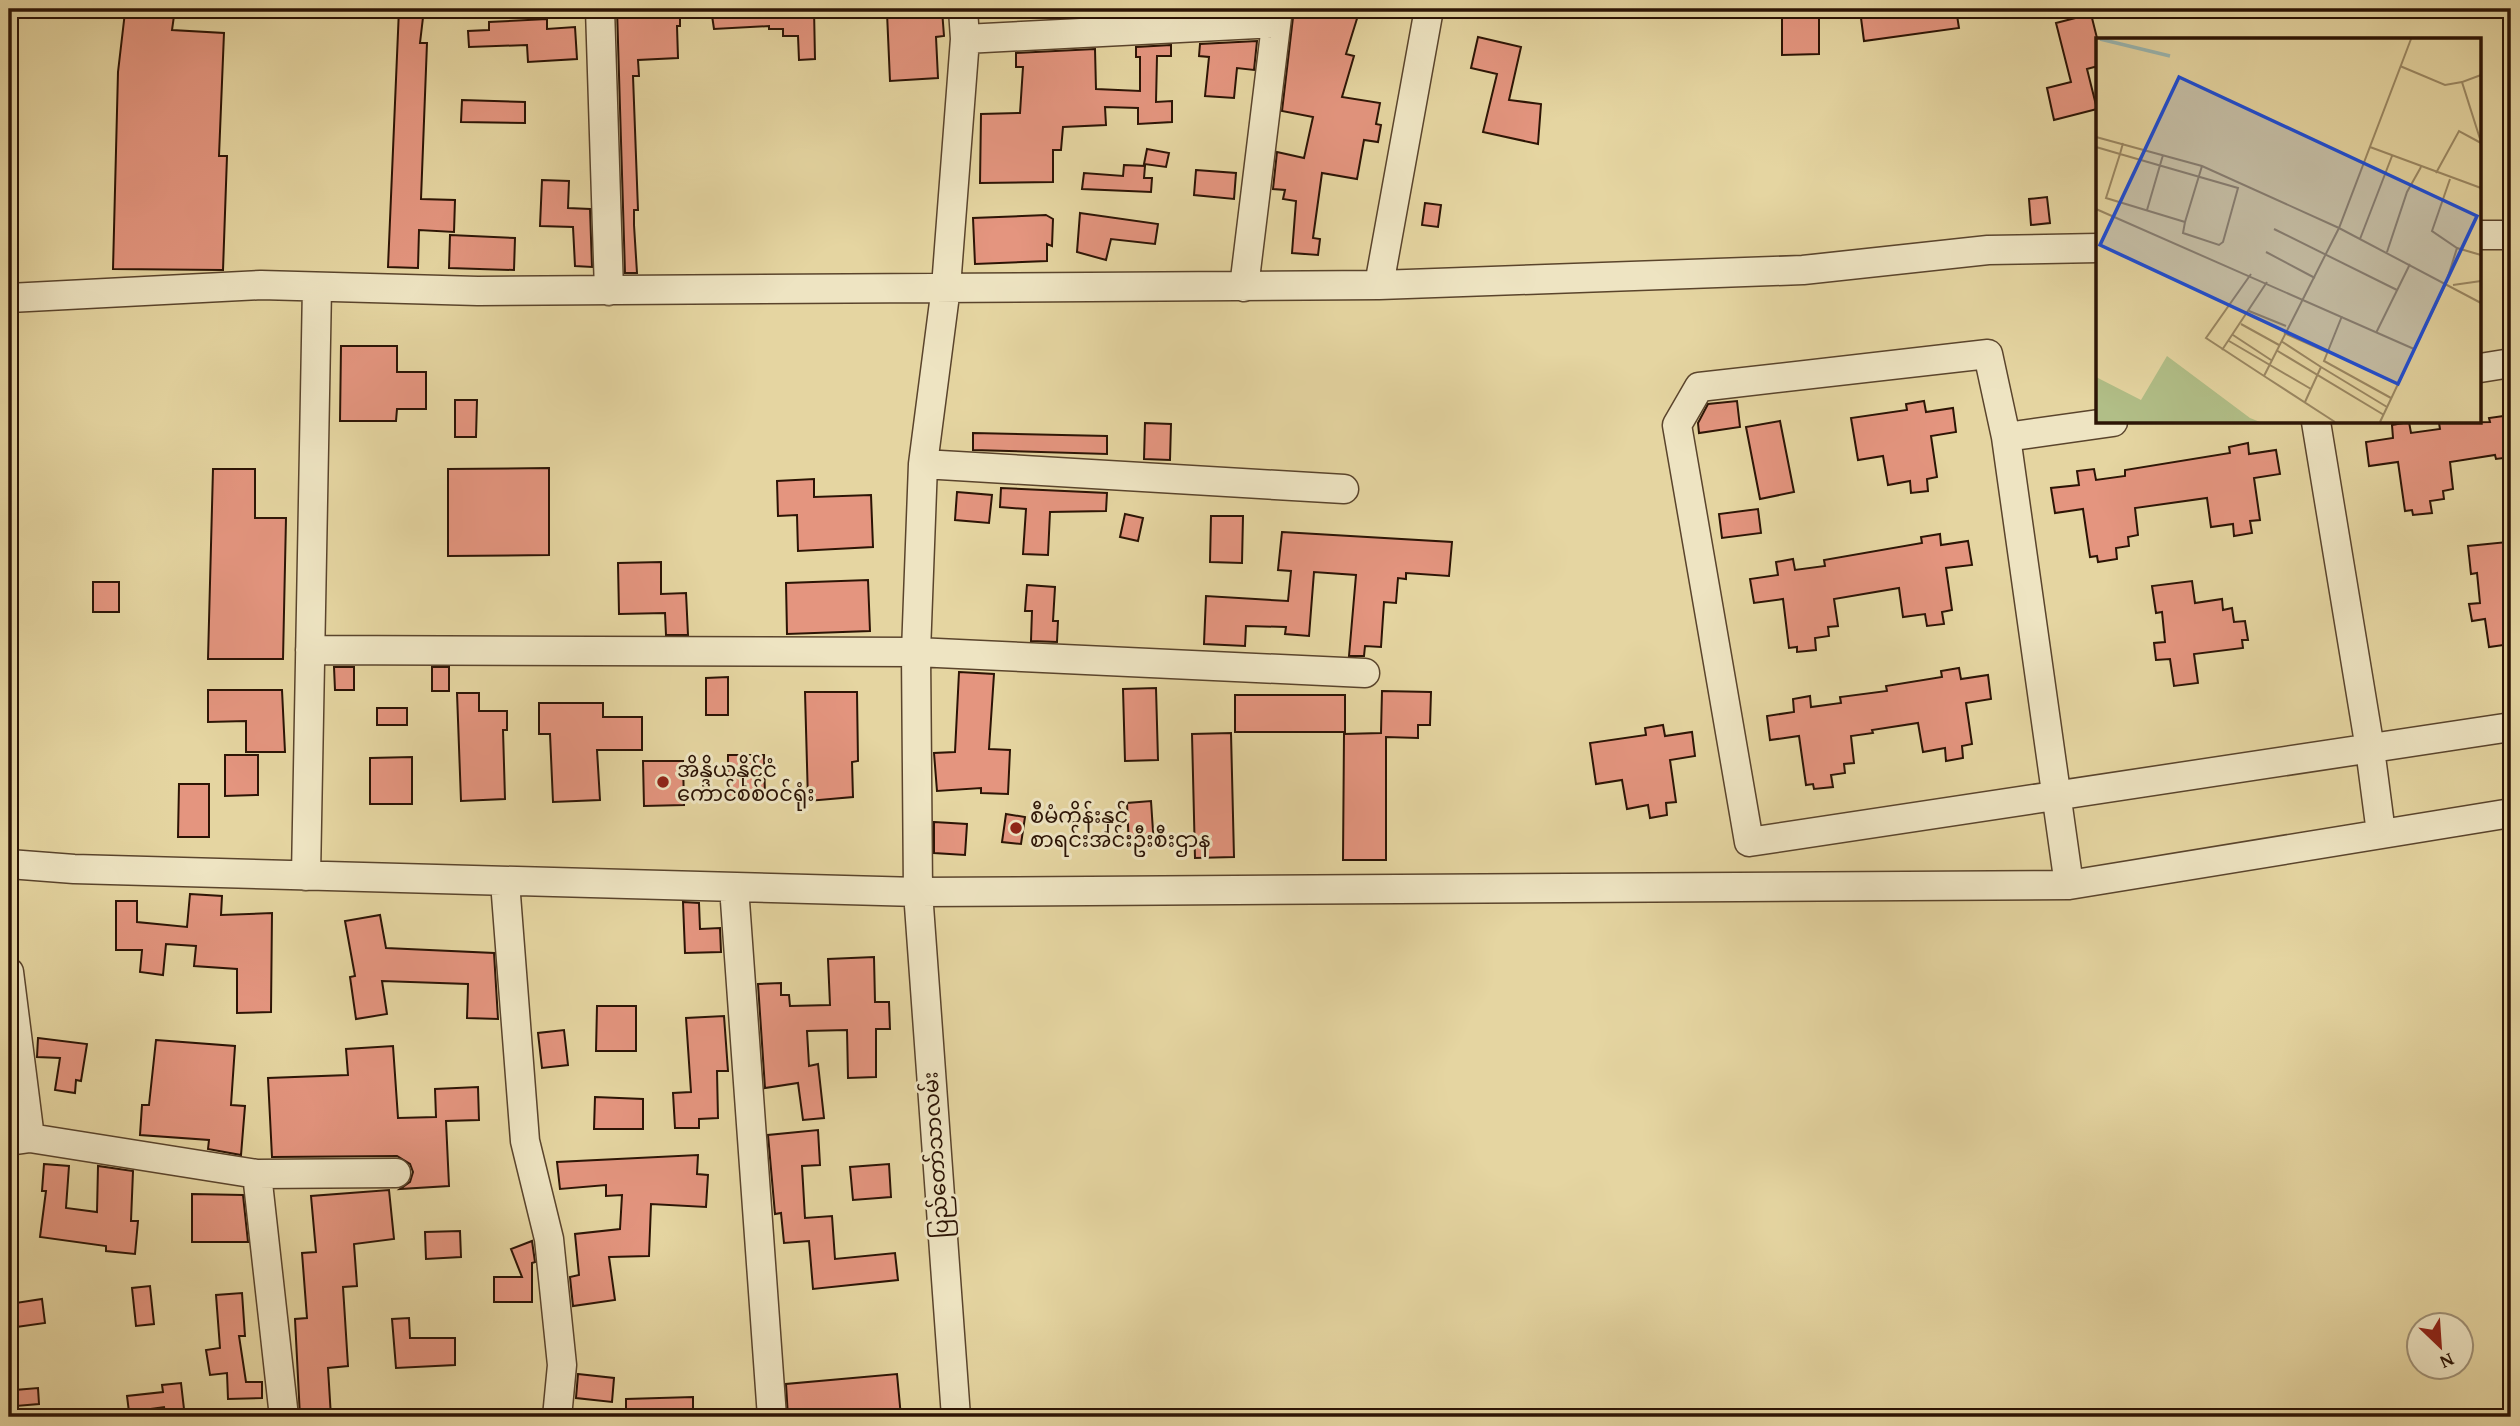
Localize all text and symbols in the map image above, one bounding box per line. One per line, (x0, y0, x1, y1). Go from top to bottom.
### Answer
inset map (2096, 38, 2482, 424)
place label: အိန္ဒိယနိုင်ငံ ကောင်စစ်ဝင်ရုံး (677, 754, 814, 811)
marker: အိန္ဒိယနိုင်ငံ ကောင်စစ်ဝင်ရုံး (655, 774, 671, 790)
place label: စီမံကိန်းနှင့် စာရင်းအင်းဦးစီးဌာန (1030, 800, 1210, 857)
marker: စီမံကိန်းနှင့် စာရင်းအင်းဦးစီးဌာန (1008, 820, 1024, 836)
street label: ပြည်တော်သာလမ်း (914, 1071, 959, 1239)
north arrow (2404, 1310, 2474, 1380)
text: N (2435, 1346, 2459, 1377)

